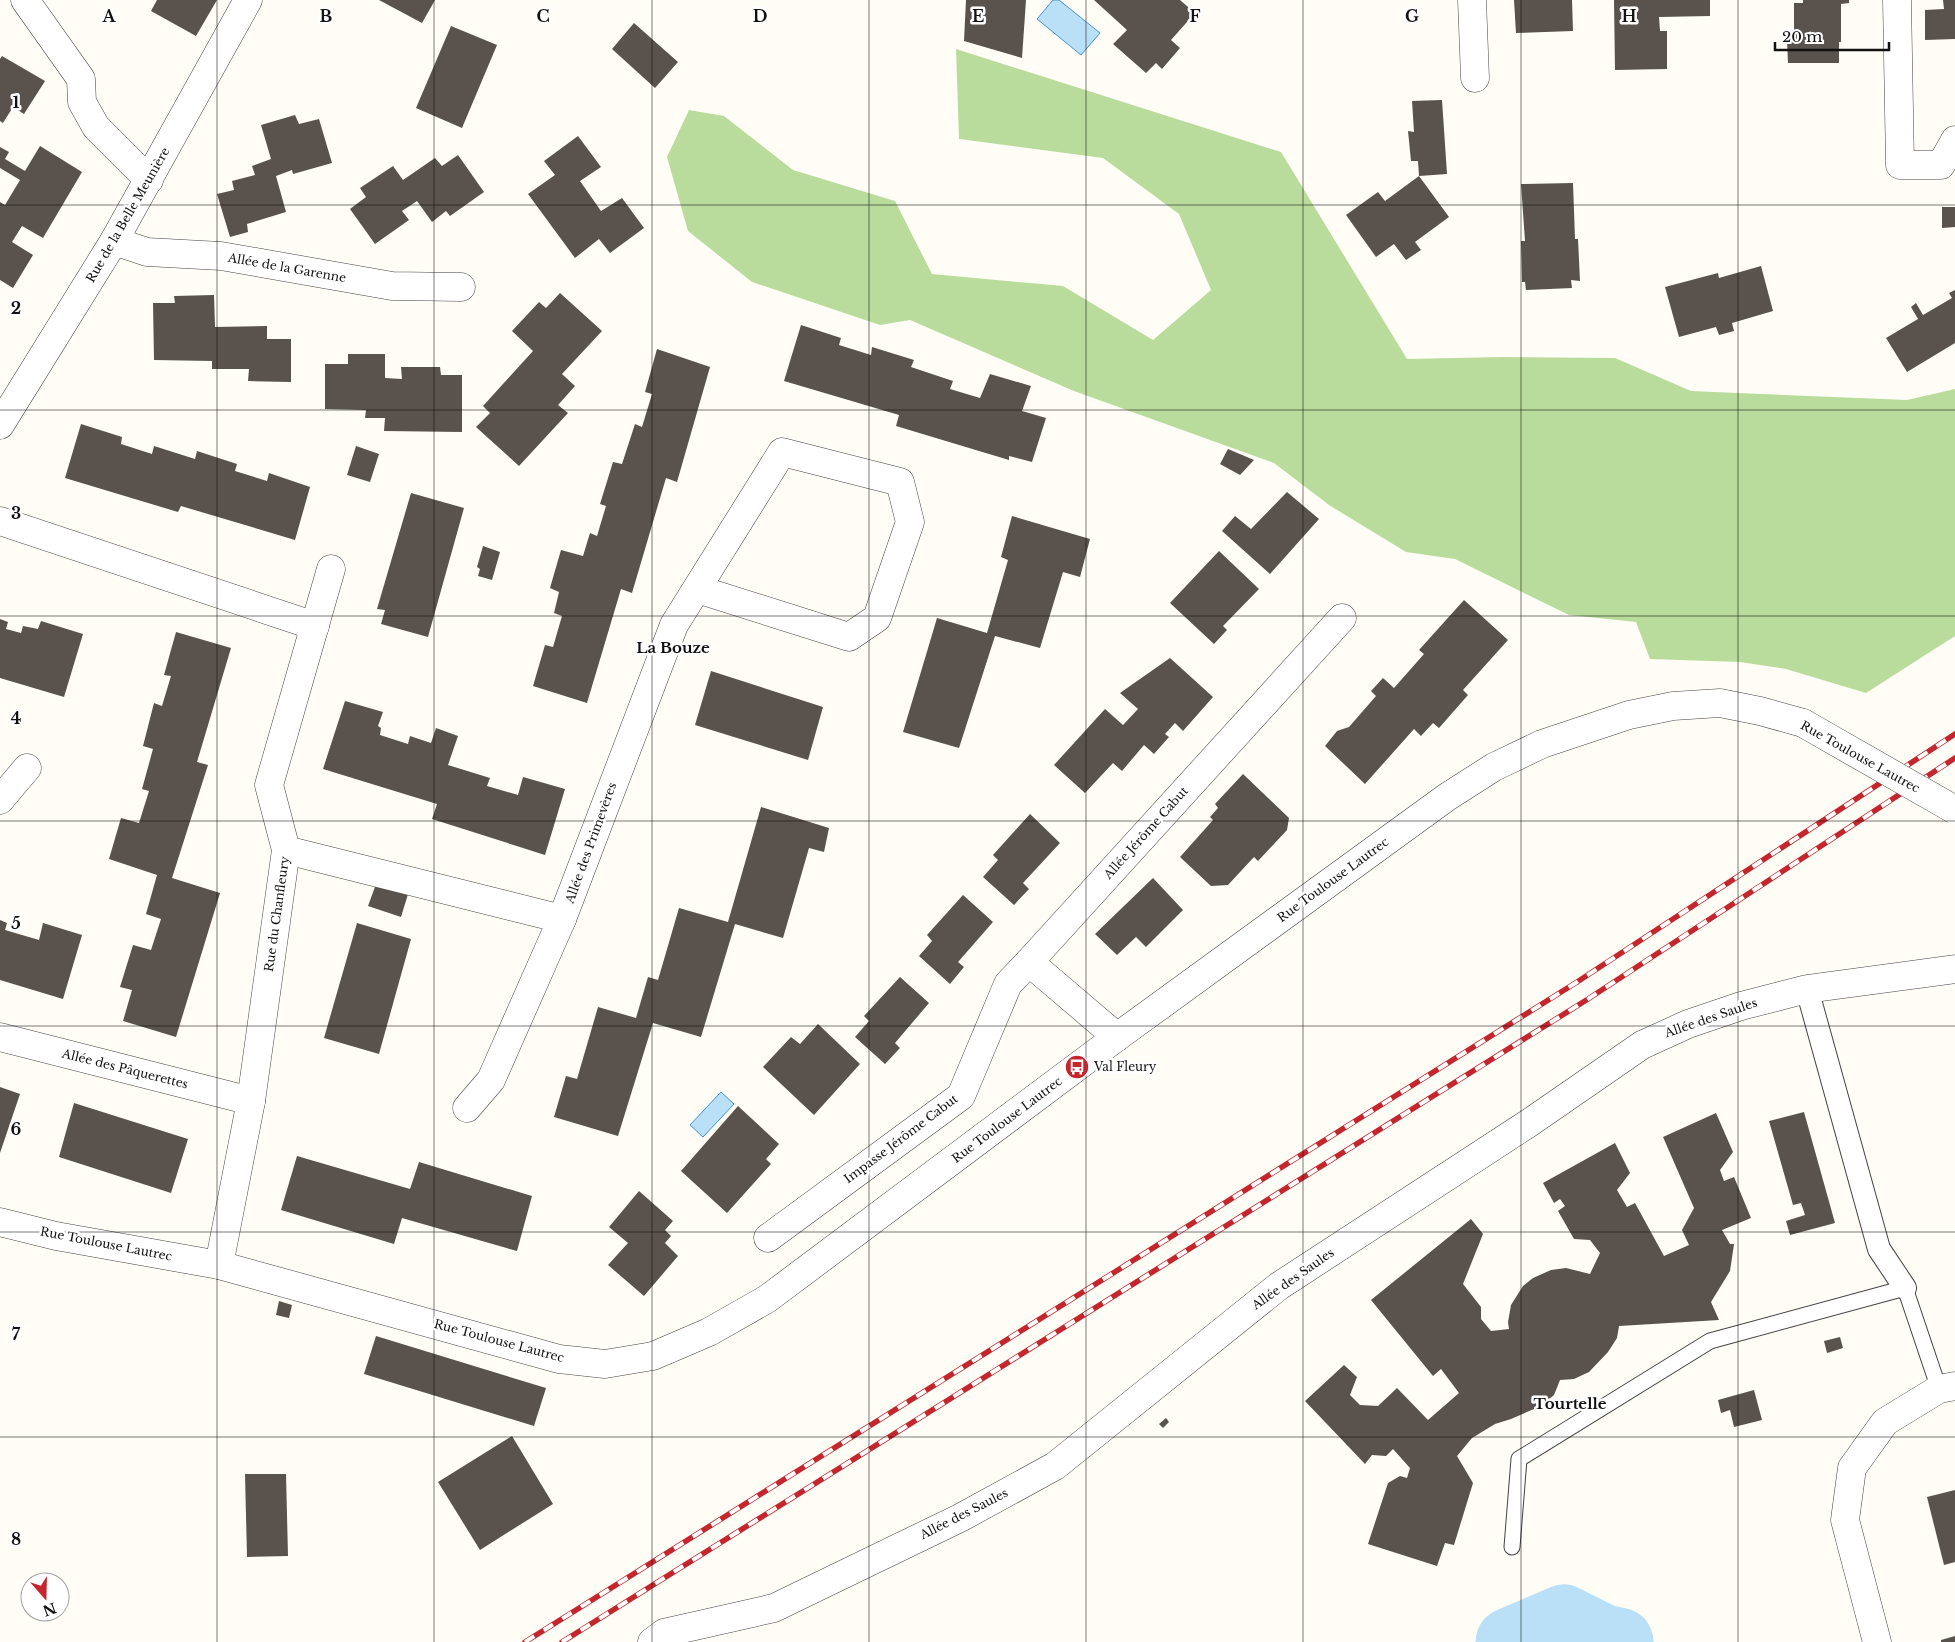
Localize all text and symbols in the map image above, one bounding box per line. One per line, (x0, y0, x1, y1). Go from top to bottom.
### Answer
text: A (102, 6, 117, 26)
text: B (320, 6, 333, 26)
text: C (536, 6, 550, 26)
text: D (753, 6, 767, 26)
text: E (972, 6, 984, 26)
text: F (1189, 6, 1201, 26)
text: G (1405, 6, 1419, 26)
text: H (1621, 6, 1637, 26)
scale bar (1775, 20, 1889, 52)
text: 20 m (1782, 27, 1822, 46)
text: 1 (13, 92, 20, 112)
street label: Rue de la Belle Meunière (83, 144, 173, 285)
street label: Allée de la Garenne (226, 250, 347, 285)
text: 2 (11, 298, 21, 318)
text: 3 (11, 503, 21, 523)
district label: La Bouze (636, 638, 710, 657)
text: 4 (11, 708, 21, 728)
street label: Rue Toulouse Lautrec (1798, 718, 1923, 796)
street label: Allée des Primevères (561, 780, 619, 906)
street label: Allée Jérôme Cabut (1100, 783, 1191, 883)
street label: Rue Toulouse Lautrec (1274, 834, 1392, 925)
street label: Rue du Chanfleury (261, 855, 292, 973)
text: 5 (11, 913, 21, 933)
street label: Allée des Saules (1662, 995, 1759, 1041)
street label: Allée des Pâquerettes (60, 1045, 190, 1091)
bus stop icon: Val Fleury (1064, 1054, 1090, 1080)
place label: Val Fleury (1093, 1059, 1157, 1074)
street label: Rue Toulouse Lautrec (949, 1073, 1065, 1166)
street label: Impasse Jérôme Cabut (841, 1091, 961, 1186)
text: 6 (11, 1119, 22, 1139)
street label: Rue Toulouse Lautrec (39, 1223, 174, 1264)
street label: Allée des Saules (1248, 1245, 1337, 1313)
street label: Rue Toulouse Lautrec (432, 1316, 566, 1365)
text: 7 (12, 1324, 21, 1344)
district label: Tourtelle (1533, 1394, 1607, 1413)
street label: Allée des Saules (916, 1485, 1010, 1543)
text: 8 (11, 1529, 21, 1549)
north arrow (20, 1572, 70, 1622)
text: N (40, 1599, 59, 1620)

